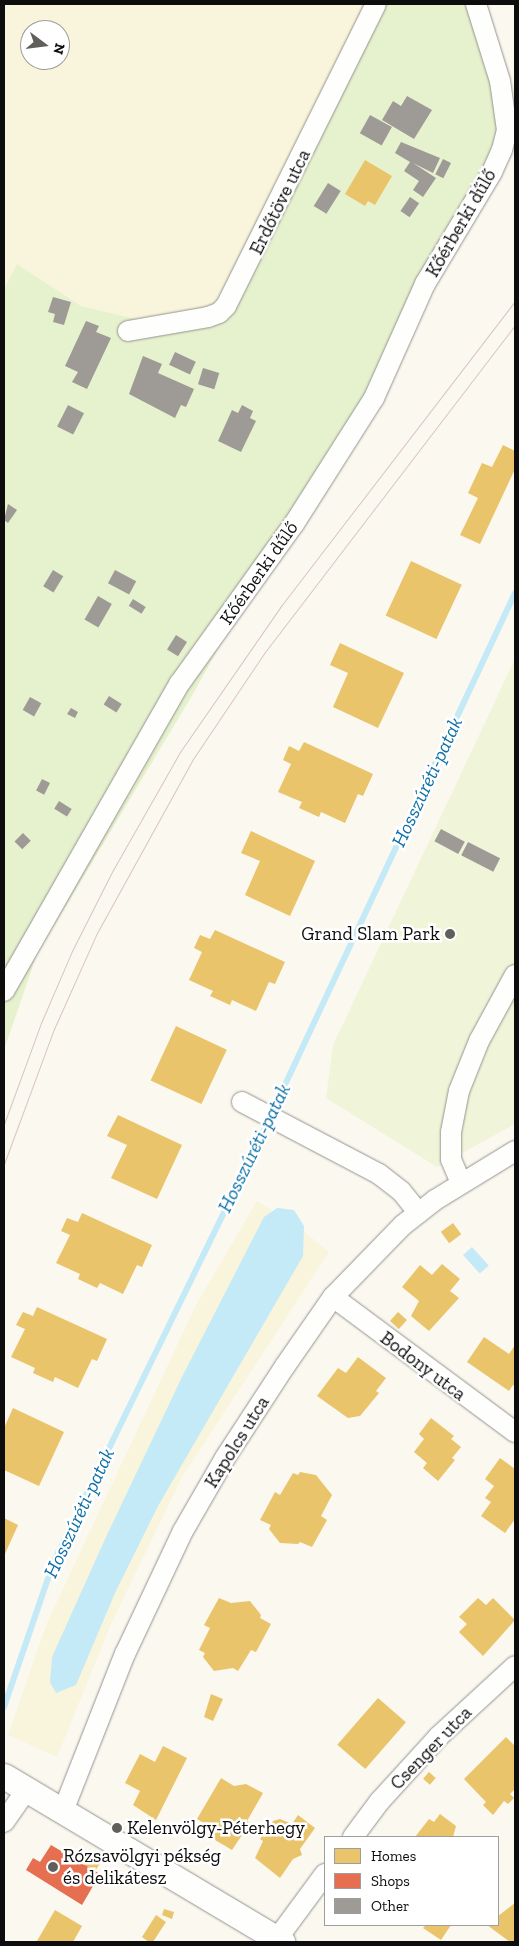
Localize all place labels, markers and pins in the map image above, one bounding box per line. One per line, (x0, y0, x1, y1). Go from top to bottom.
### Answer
place label: Grand Slam Park (301, 923, 440, 945)
marker: Grand Slam Park (444, 928, 456, 940)
place label: Kelenvölgy-Péterhegy (127, 1817, 305, 1839)
marker: Kelenvölgy-Péterhegy (111, 1822, 123, 1834)
place label: Rózsavölgyi pékség és delikátesz (63, 1845, 221, 1889)
marker: Rózsavölgyi pékség és delikátesz (47, 1861, 59, 1873)

